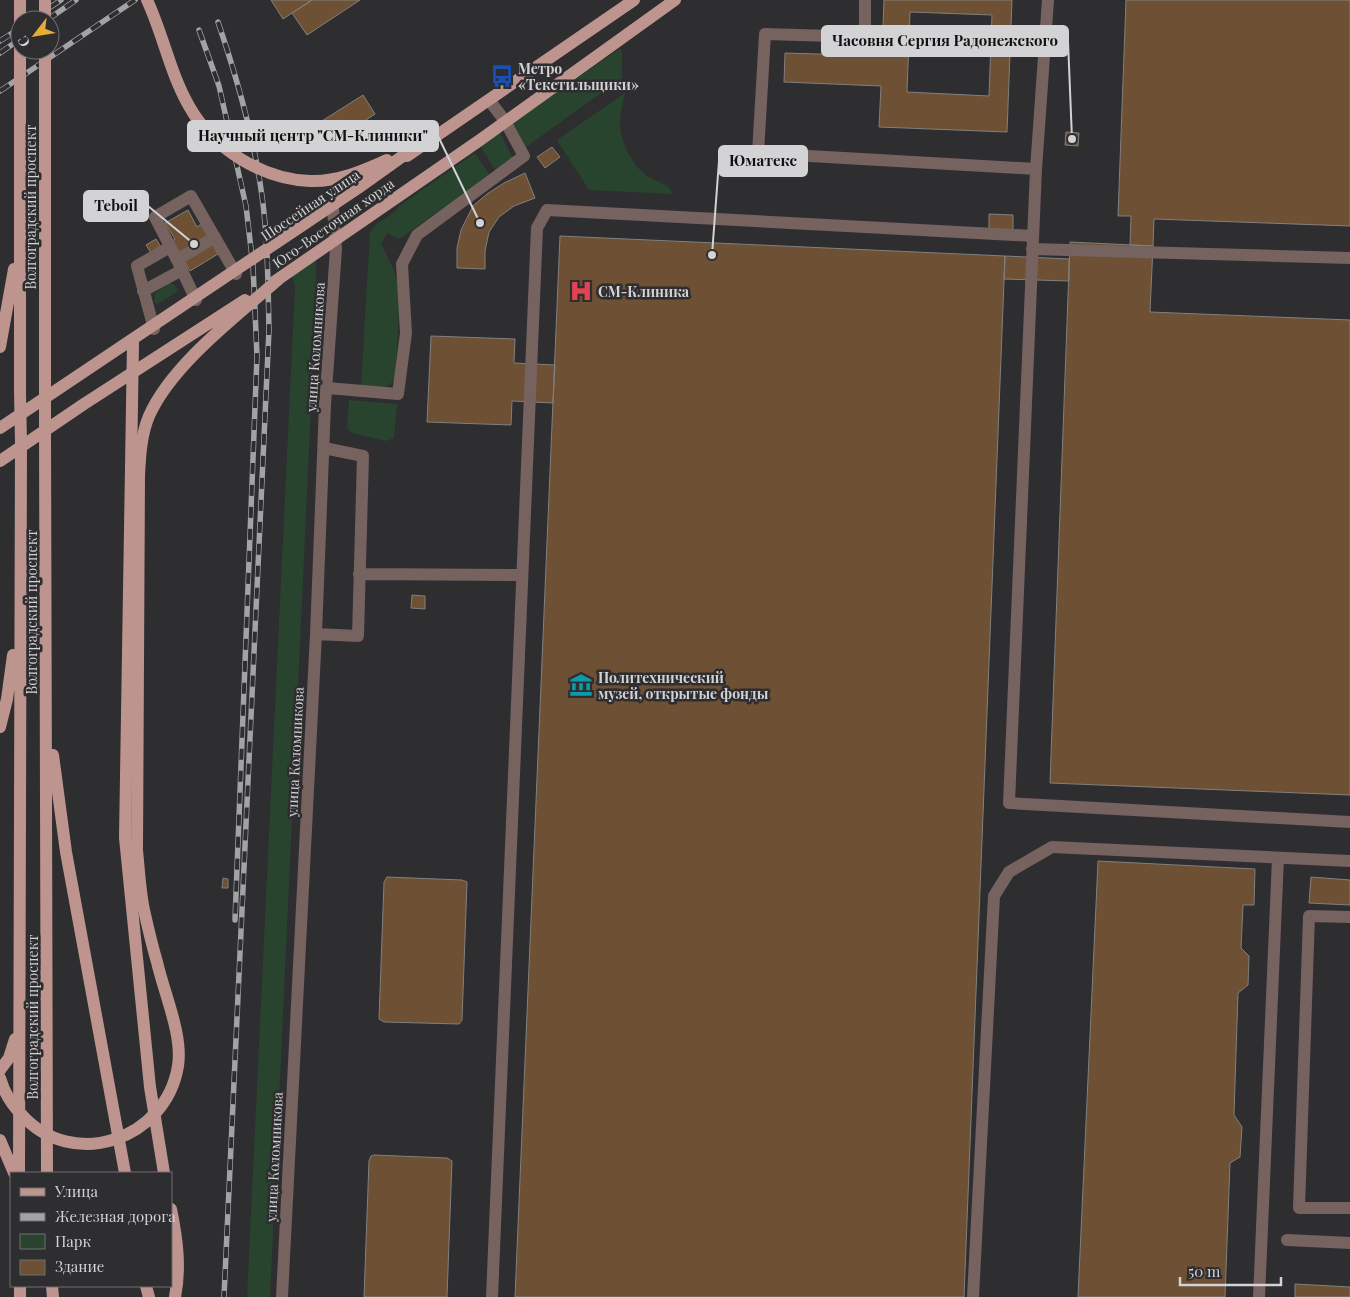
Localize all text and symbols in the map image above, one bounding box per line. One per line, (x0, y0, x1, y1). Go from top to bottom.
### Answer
north arrow (10, 10, 60, 60)
callout: Часовня Сергия Радонежского (822, 26, 1068, 56)
text: Часовня Сергия Радонежского (832, 30, 1058, 50)
text: С (13, 33, 34, 51)
place label: Метро «Текстильщики» (518, 59, 639, 94)
bus stop icon: Метро «Текстильщики» (489, 63, 515, 89)
callout: Научный центр "СМ-Клиники" (188, 121, 438, 151)
street label: Волгоградский проспект (21, 124, 40, 289)
text: Научный центр "СМ-Клиники" (198, 125, 428, 145)
callout: Юматекс (719, 146, 807, 176)
text: Юматекс (729, 150, 798, 170)
street label: Шоссейная улица (257, 165, 363, 245)
street label: Юго-Восточная хорда (268, 174, 398, 272)
callout: Teboil (84, 191, 148, 221)
text: Teboil (94, 195, 138, 215)
hospital icon: СМ-Клиника (568, 278, 594, 304)
street label: улица Коломникова (301, 281, 329, 414)
place label: СМ-Клиника (598, 282, 690, 301)
street label: Волгоградский проспект (22, 529, 41, 694)
place label: Политехнический музей, открытые фонды (598, 668, 769, 703)
museum icon: Политехнический музей, открытые фонды (568, 672, 594, 698)
street label: улица Коломникова (282, 686, 308, 819)
street label: Волгоградский проспект (23, 934, 42, 1099)
street label: улица Коломникова (261, 1091, 287, 1224)
legend (10, 1172, 172, 1287)
text: Улица (54, 1181, 98, 1201)
text: Железная дорога (55, 1206, 176, 1226)
text: Парк (55, 1231, 91, 1251)
scale bar (1180, 1254, 1281, 1286)
text: Здание (55, 1256, 104, 1276)
text: 50 m (1188, 1261, 1221, 1281)

